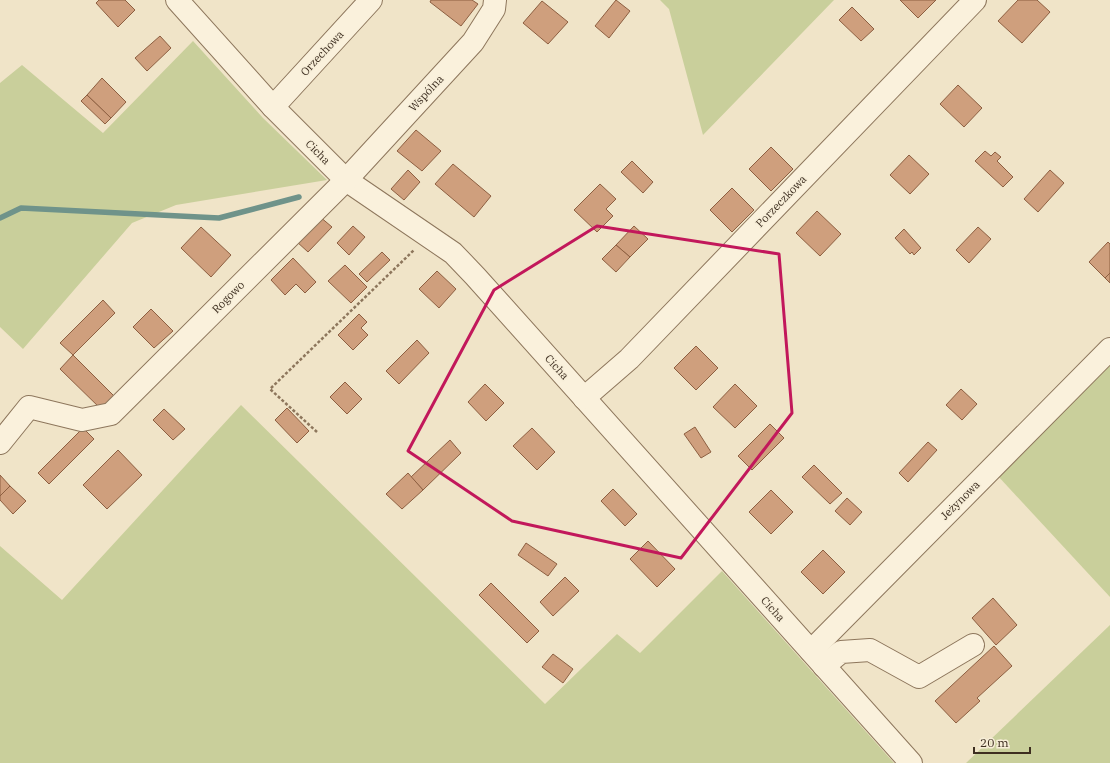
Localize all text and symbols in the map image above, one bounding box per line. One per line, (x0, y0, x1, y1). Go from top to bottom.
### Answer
street label: Orzechowa (297, 27, 347, 79)
street label: Wspólna (406, 72, 446, 114)
street label: Cicha (303, 137, 333, 167)
street label: Porzeczkowa (753, 172, 809, 230)
street label: Rogowo (209, 278, 247, 316)
street label: Cicha (542, 351, 572, 383)
street label: Jeżynowa (937, 477, 983, 523)
street label: Cicha (758, 593, 788, 625)
scale bar (974, 729, 1030, 755)
text: 20 m (980, 735, 1009, 750)

